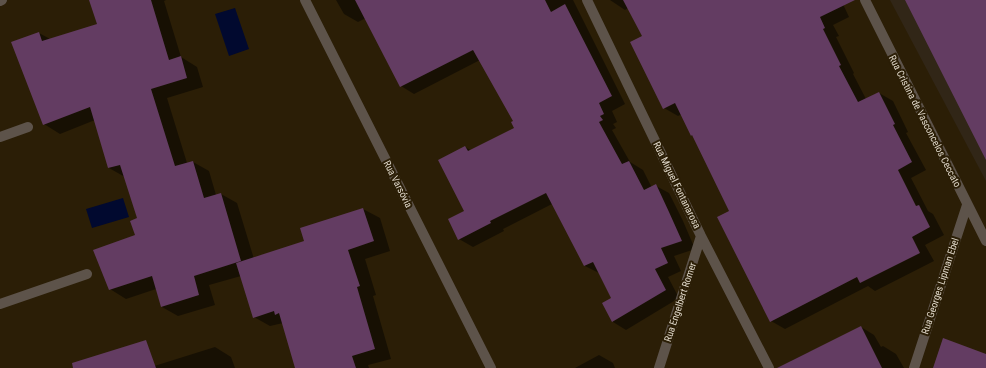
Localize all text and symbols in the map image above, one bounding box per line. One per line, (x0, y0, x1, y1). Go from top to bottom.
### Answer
street label: Rua Cristina de Vasconcelos Ceccato (887, 53, 963, 189)
street label: Rua Miguel Fontanarosa (651, 140, 703, 230)
street label: Rua Varsóvia (381, 159, 415, 210)
street label: Rua Georges Lipman Ebel (919, 236, 961, 336)
street label: Rua Engelbert Romer (662, 261, 698, 343)

